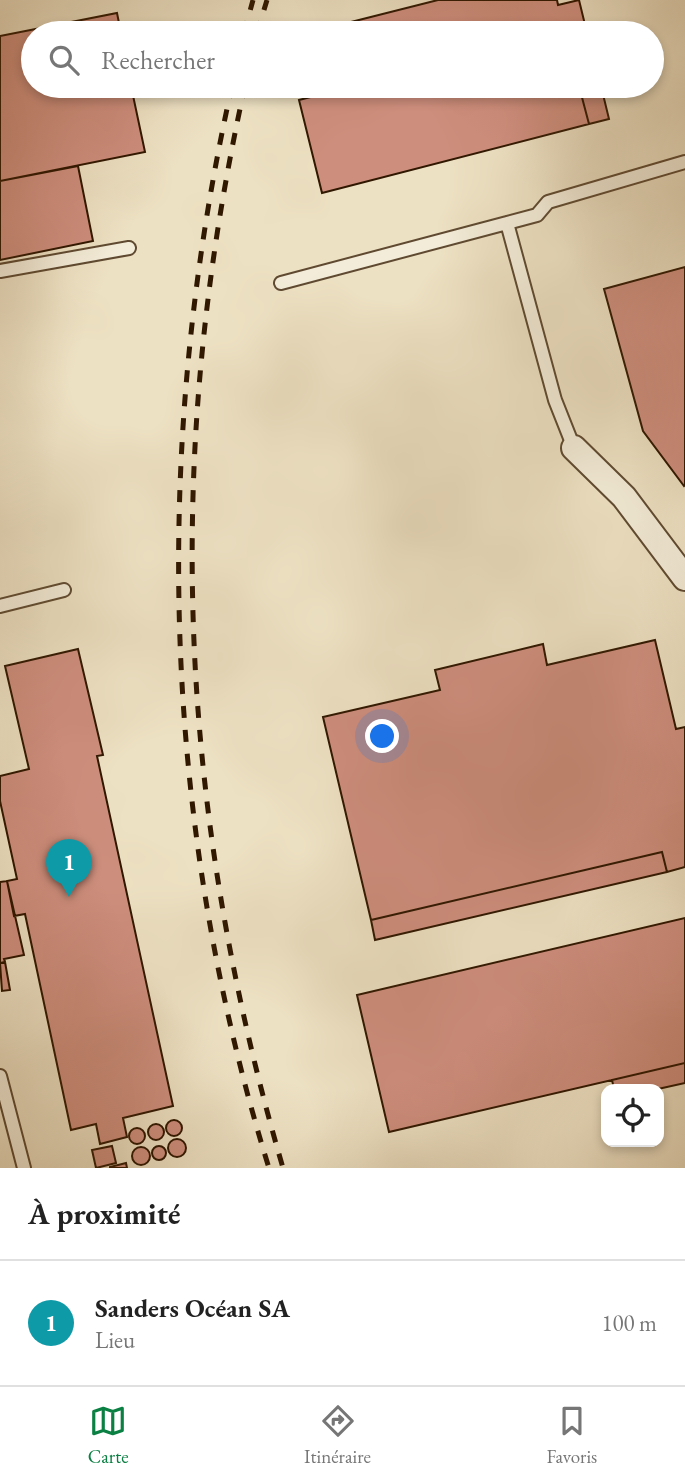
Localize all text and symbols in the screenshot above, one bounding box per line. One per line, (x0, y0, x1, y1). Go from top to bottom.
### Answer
search box (21, 21, 664, 98)
icon: search (45, 41, 83, 79)
text: Rechercher (101, 43, 215, 77)
your location (365, 719, 399, 753)
pin: 1 (46, 839, 92, 897)
map controls (601, 1084, 664, 1147)
button: locate (601, 1084, 664, 1147)
text: À proximité (28, 1194, 180, 1233)
text: Sanders Océan SA (95, 1291, 290, 1325)
text: 1 (45, 1308, 57, 1338)
text: 100 m (601, 1308, 657, 1338)
text: Lieu (95, 1325, 135, 1355)
tab: Carte (88, 1402, 129, 1469)
tab: Itinéraire (304, 1402, 371, 1469)
tab: Favoris (546, 1402, 597, 1469)

